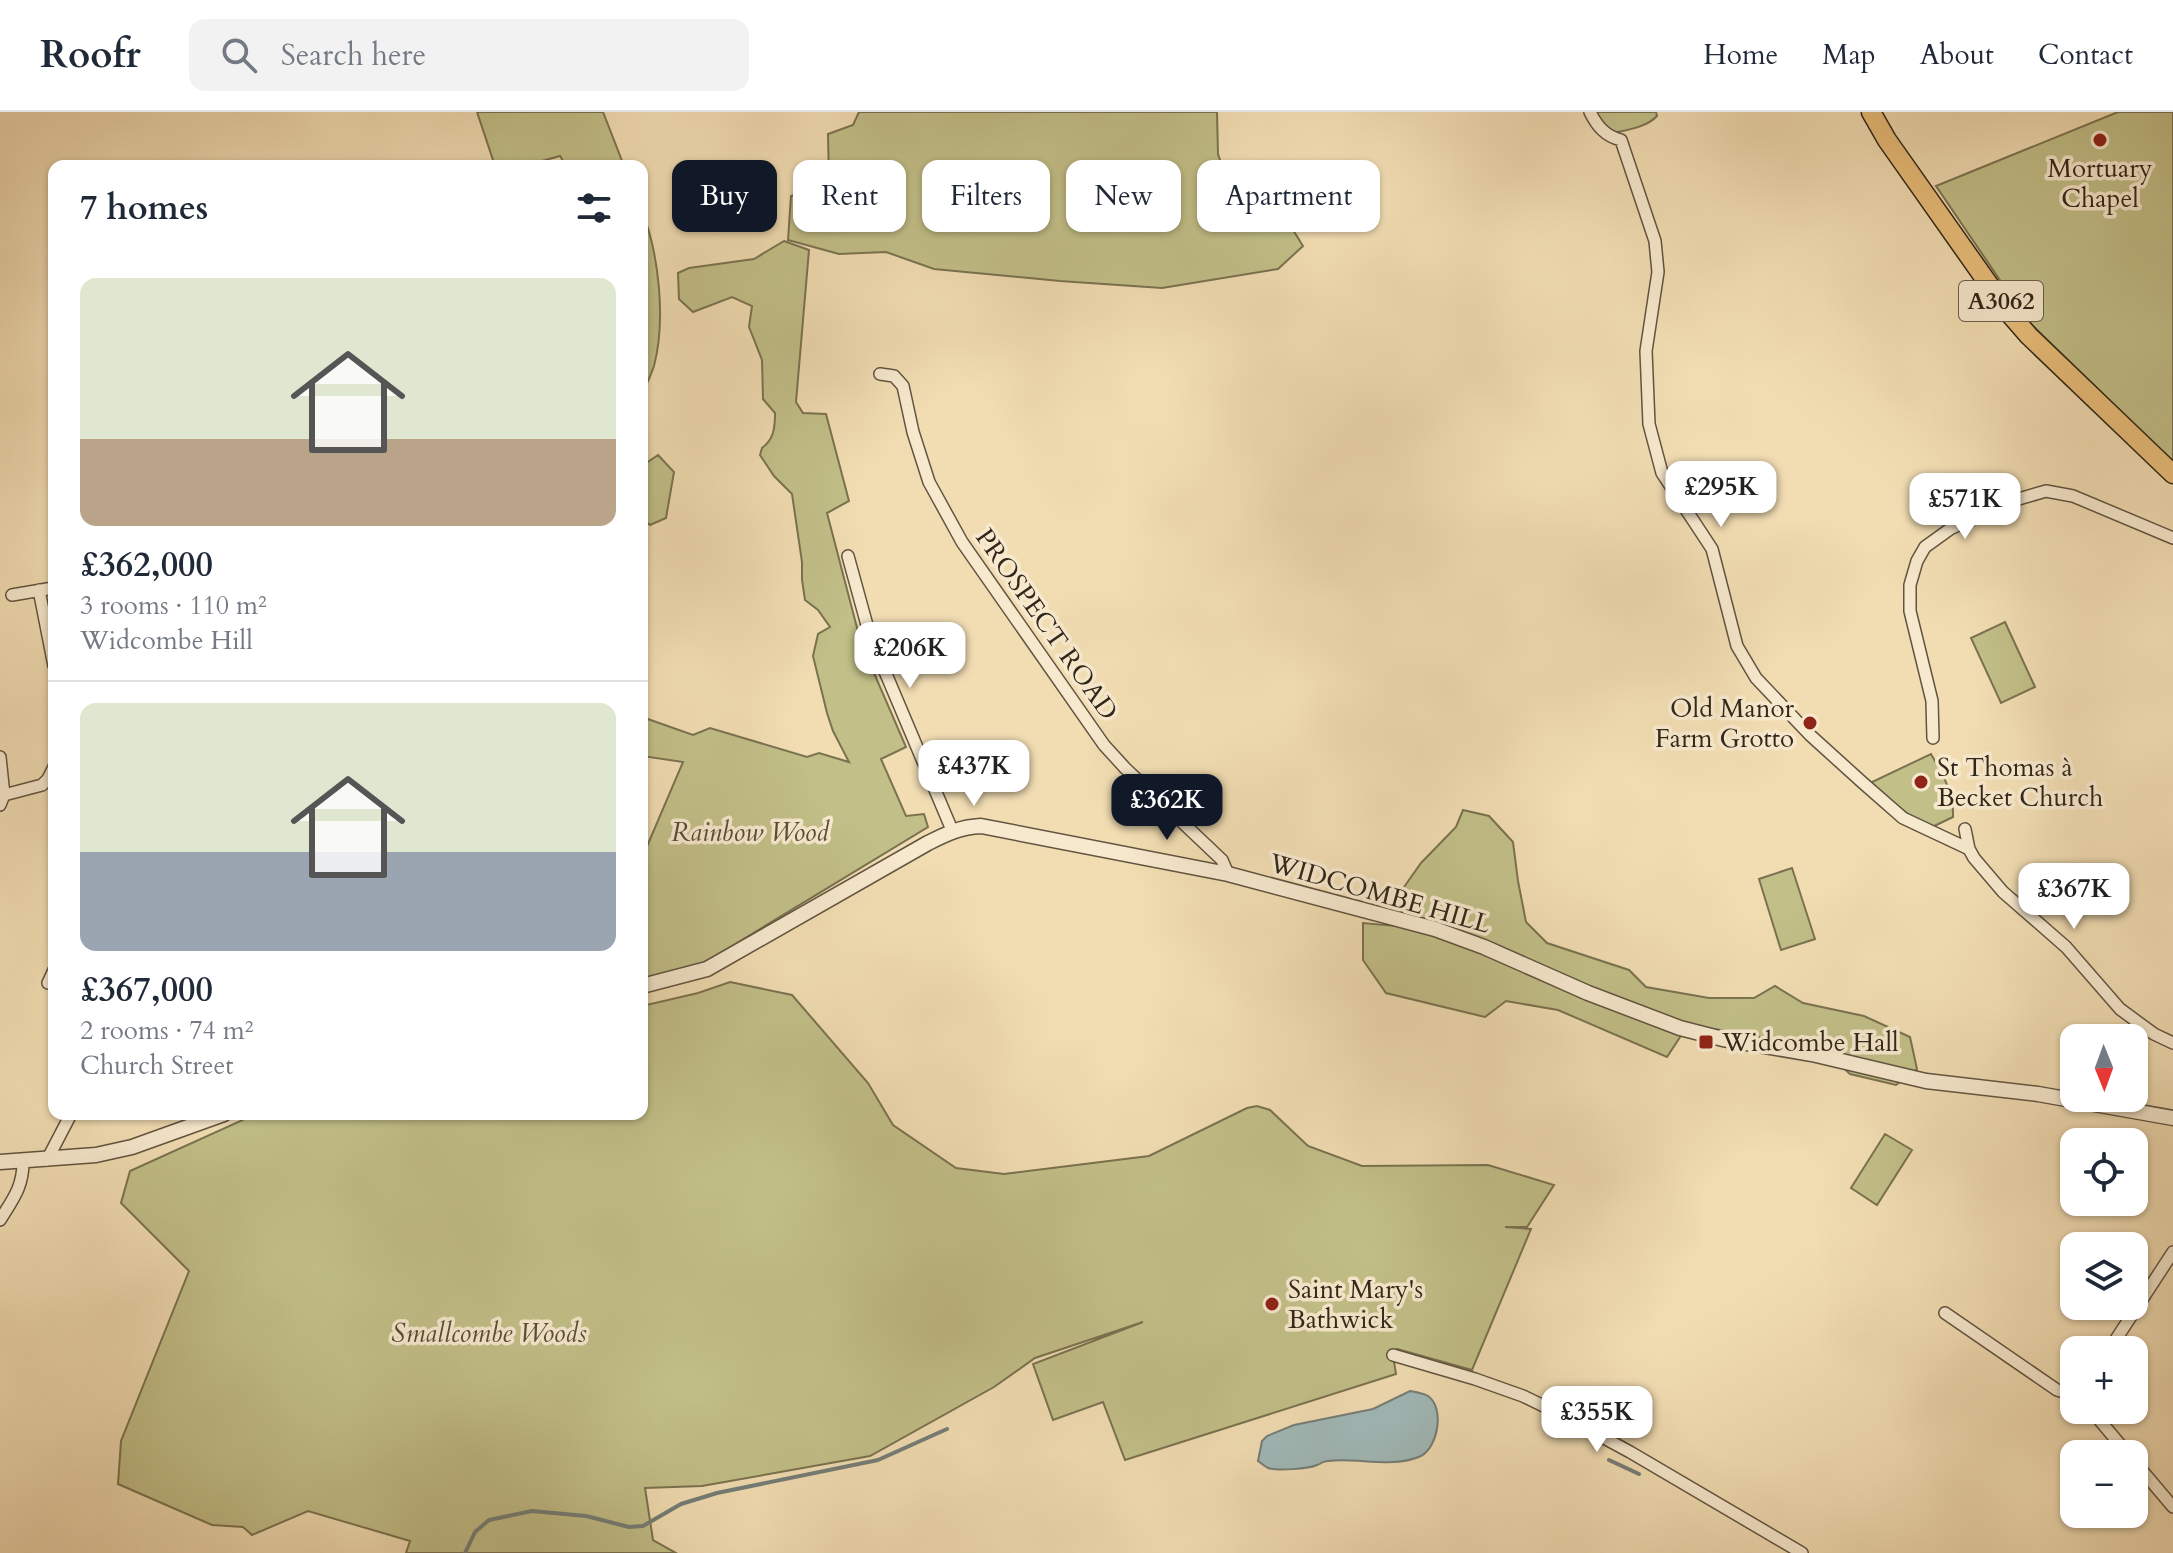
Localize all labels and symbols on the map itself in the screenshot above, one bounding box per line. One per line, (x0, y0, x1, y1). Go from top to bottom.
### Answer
marker: Mortuary Chapel (2091, 131, 2109, 149)
place label: Mortuary Chapel (2048, 151, 2153, 216)
road number: A3062 (1959, 281, 2043, 321)
pin: £295K (1665, 461, 1777, 529)
pin: £571K (1909, 473, 2021, 541)
street label: PROSPECT ROAD (967, 522, 1126, 727)
pin: £206K (854, 622, 966, 690)
place label: Old Manor Farm Grotto (1655, 691, 1795, 756)
marker: Old Manor Farm Grotto (1801, 714, 1819, 732)
pin: £437K (918, 740, 1030, 808)
place label: St Thomas à Becket Church (1937, 750, 2103, 815)
marker: St Thomas à Becket Church (1912, 773, 1930, 791)
pin: £362K (1111, 774, 1223, 842)
park label: Rainbow Wood (671, 815, 830, 850)
street label: WIDCOMBE HILL (1264, 845, 1495, 942)
pin: £367K (2018, 863, 2130, 931)
north arrow (2060, 1024, 2148, 1112)
place label: Widcombe Hall (1721, 1025, 1899, 1060)
marker: Widcombe Hall (1697, 1033, 1715, 1051)
place label: Saint Mary's Bathwick (1288, 1272, 1423, 1337)
marker: Saint Mary's Bathwick (1263, 1295, 1281, 1313)
park label: Smallcombe Woods (391, 1316, 587, 1351)
pin: £355K (1541, 1386, 1653, 1454)

